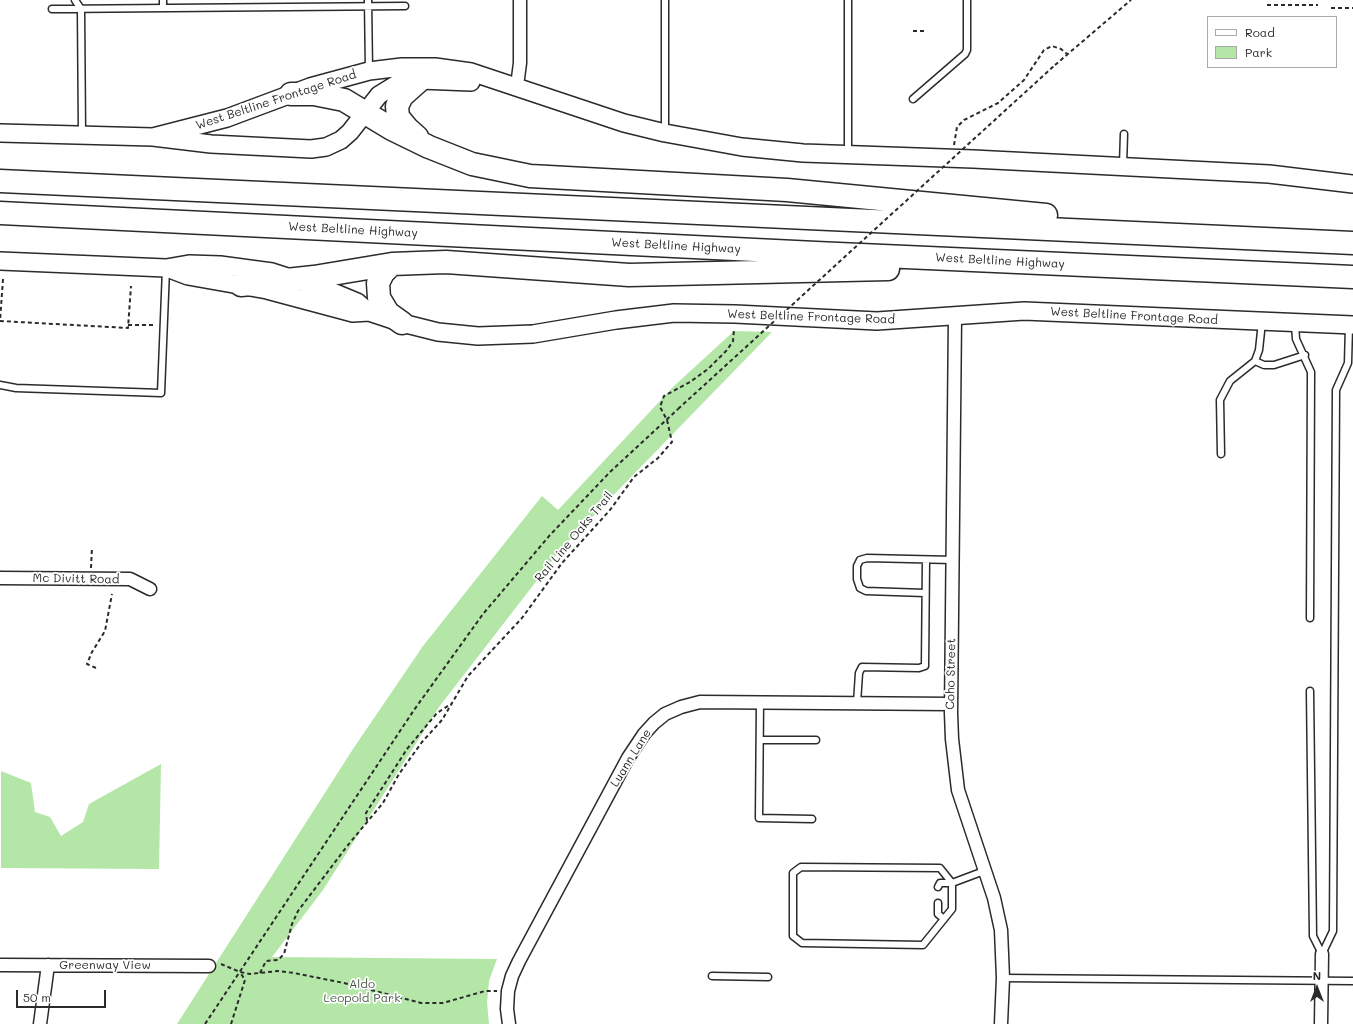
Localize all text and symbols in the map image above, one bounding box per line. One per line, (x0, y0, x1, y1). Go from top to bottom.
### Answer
legend (1207, 16, 1337, 68)
text: Road (1245, 24, 1275, 40)
text: Park (1245, 44, 1272, 60)
street label: West Beltline Frontage Road (194, 67, 358, 133)
street label: West Beltline Highway (288, 219, 418, 241)
street label: West Beltline Highway (611, 235, 741, 257)
street label: West Beltline Highway (935, 250, 1065, 272)
street label: West Beltline Frontage Road (1050, 304, 1218, 328)
street label: West Beltline Frontage Road (727, 307, 895, 327)
street label: Rail Line Oaks Trail (532, 489, 616, 585)
street label: Mc Divitt Road (33, 571, 119, 587)
street label: Coho Street (943, 638, 959, 710)
street label: Luann Lane (608, 726, 654, 790)
street label: Greenway View (59, 958, 151, 972)
north arrow (1297, 968, 1337, 1008)
text: N (1313, 968, 1321, 983)
park label: Aldo Leopold Park (323, 977, 401, 1005)
scale bar (18, 982, 108, 1008)
text: 50 m (23, 989, 51, 1005)

